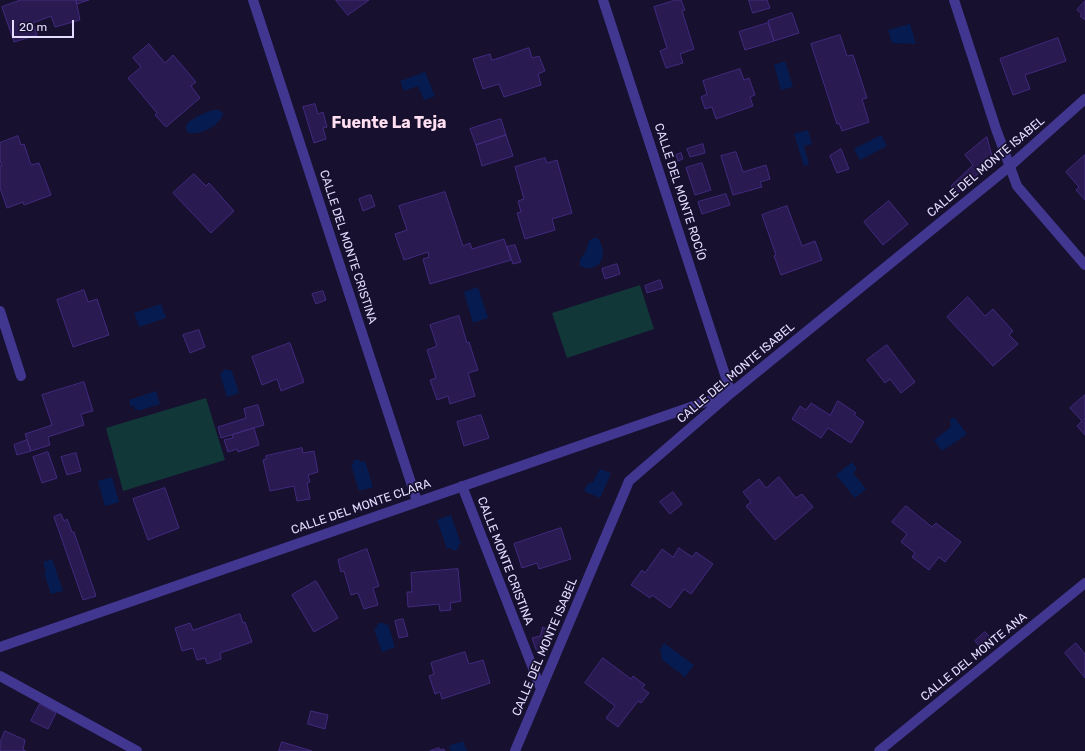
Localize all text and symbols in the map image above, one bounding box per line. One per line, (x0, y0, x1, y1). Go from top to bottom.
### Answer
scale bar (14, 12, 76, 38)
text: 20 m (19, 20, 47, 34)
district label: Fuente La Teja (331, 113, 447, 133)
street label: CALLE DEL MONTE ISABEL (924, 114, 1048, 220)
street label: CALLE DEL MONTE ROCÍO (651, 122, 709, 262)
street label: CALLE DEL MONTE CRISTINA (316, 168, 380, 326)
street label: CALLE DEL MONTE ISABEL (674, 320, 798, 426)
street label: CALLE DEL MONTE CLARA (289, 476, 433, 538)
street label: CALLE MONTE CRISTINA (474, 495, 536, 627)
street label: CALLE DEL MONTE ISABEL (509, 576, 581, 718)
street label: CALLE DEL MONTE ANA (918, 610, 1030, 704)

